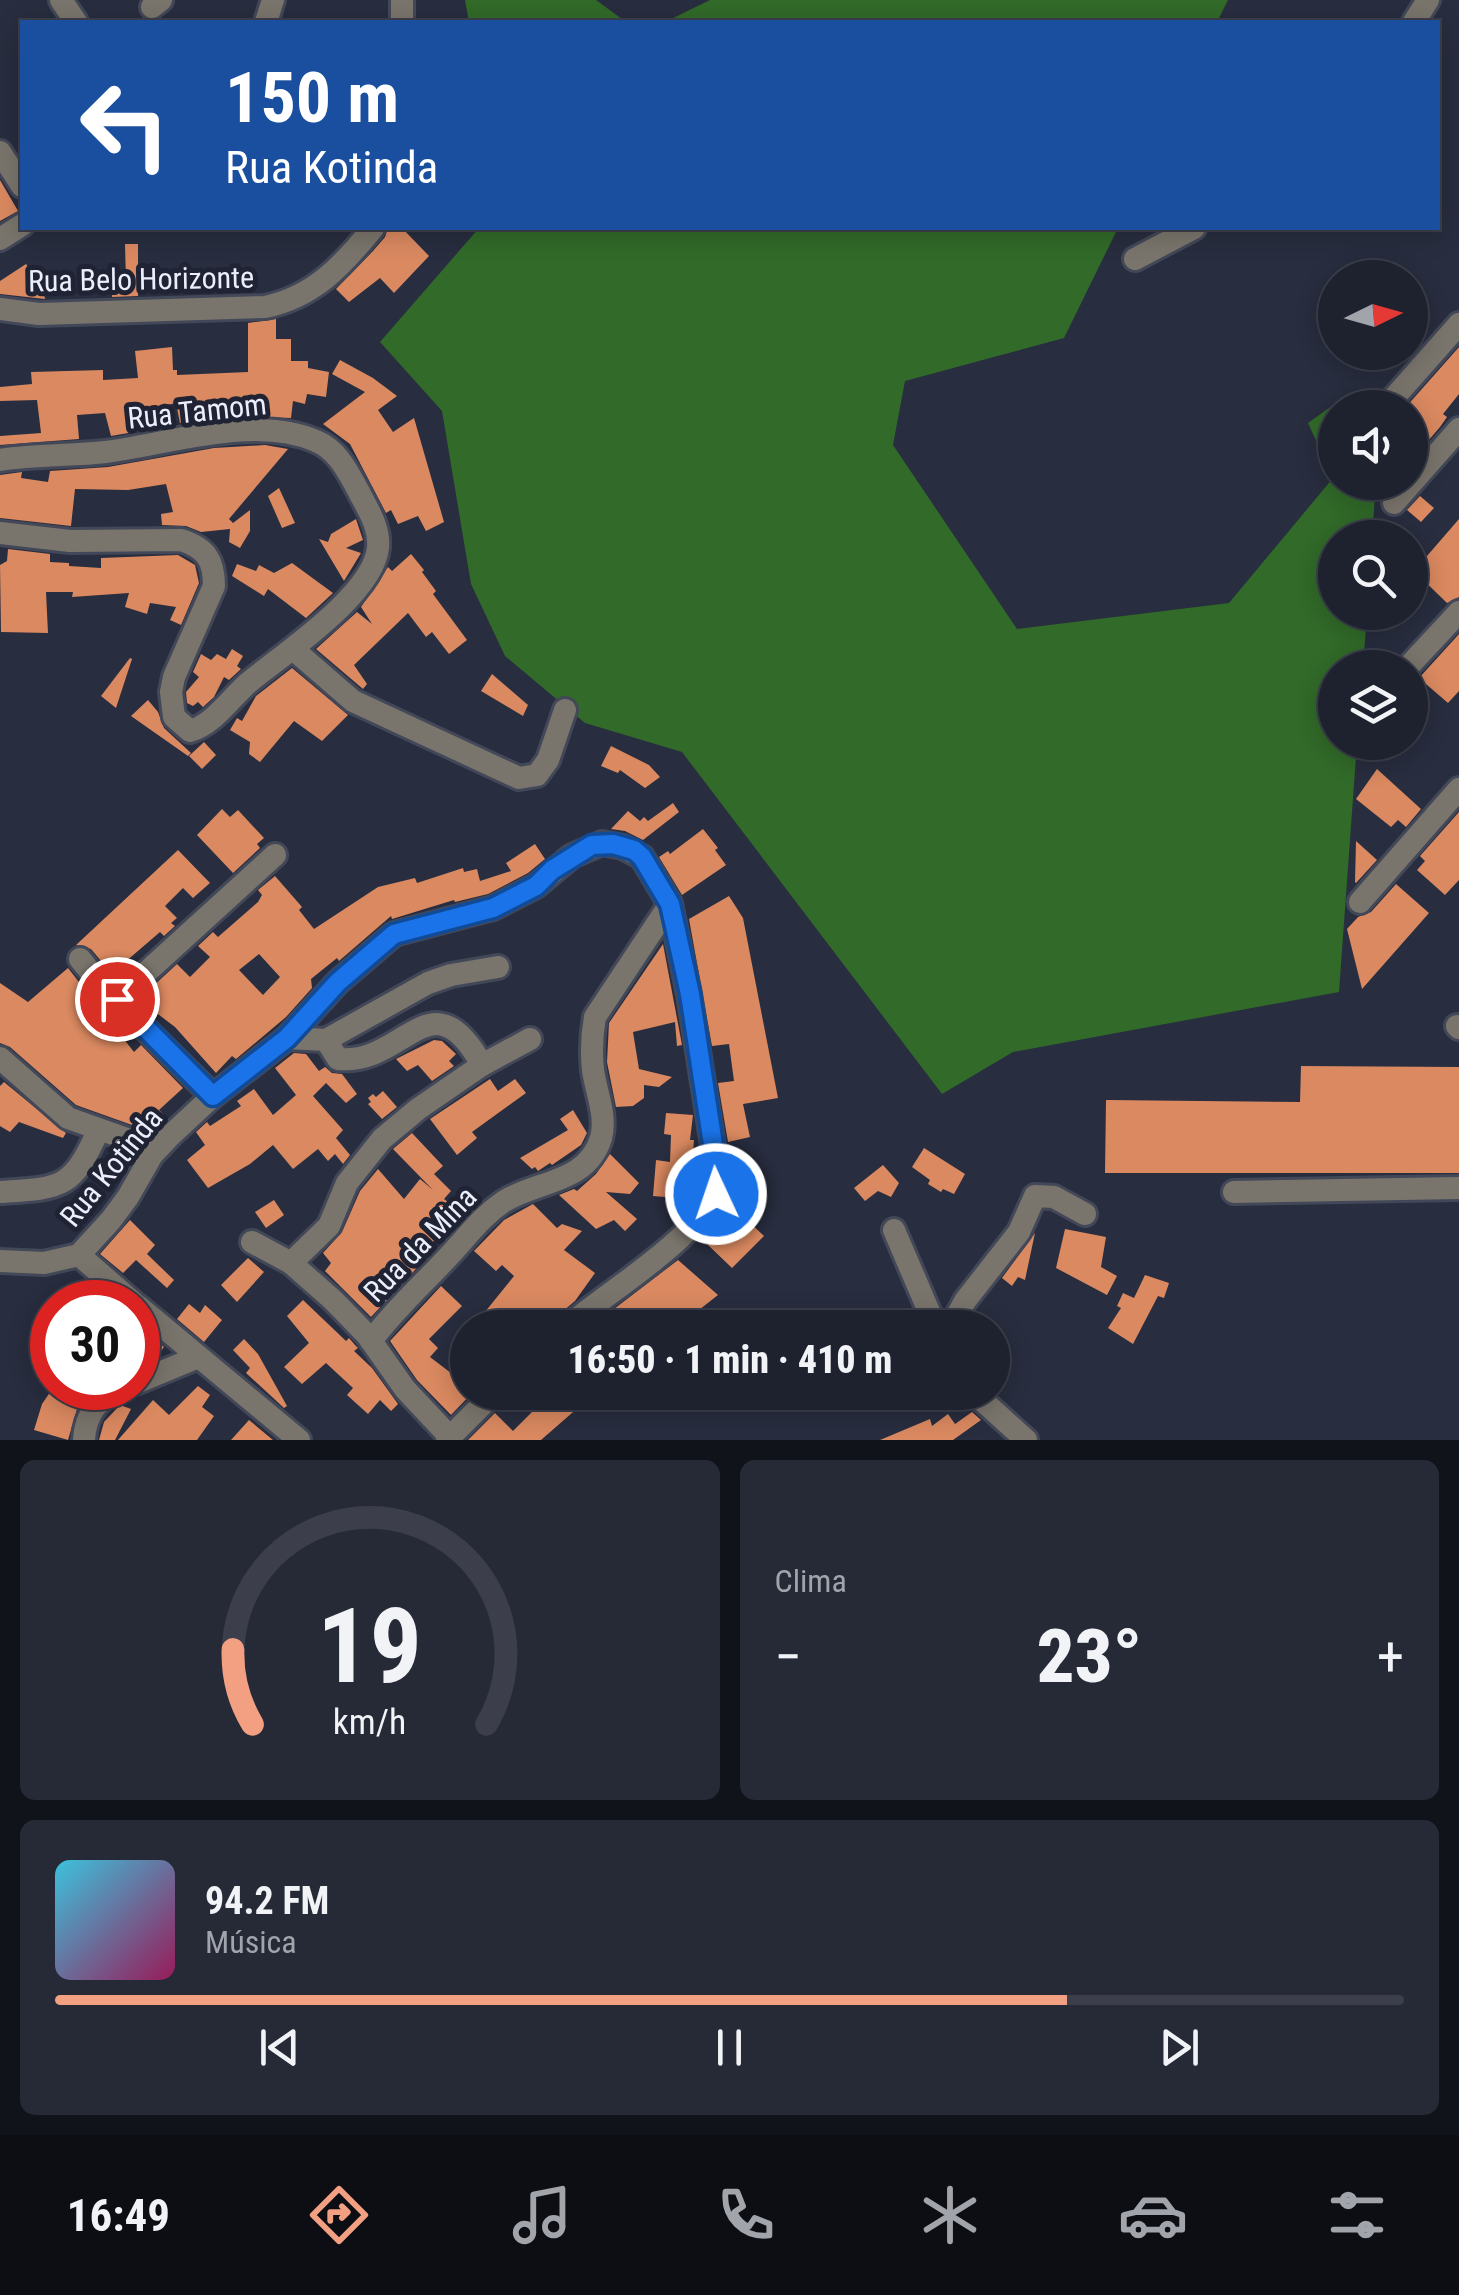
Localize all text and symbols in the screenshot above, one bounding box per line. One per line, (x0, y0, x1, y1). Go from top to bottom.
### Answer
text: 150 m (225, 57, 399, 139)
icon: left (60, 60, 190, 190)
text: Rua Kotinda (225, 141, 438, 194)
street label: Rua Belo Horizonte (28, 260, 254, 298)
north arrow (1318, 260, 1428, 370)
map controls (1318, 260, 1428, 760)
street label: Rua Tamom (126, 386, 268, 436)
button: sound (1318, 390, 1428, 500)
button: search (1318, 520, 1428, 630)
button: layers (1318, 650, 1428, 760)
pin (75, 957, 160, 1042)
icon: arrive (90, 972, 145, 1027)
street label: Rua Kotinda (53, 1101, 169, 1233)
position arrow (664, 1142, 768, 1246)
street label: Rua da Mina (357, 1179, 483, 1309)
speed limit sign: 30 (30, 1280, 160, 1410)
text: 16:50 · 1 min · 410 m (568, 1338, 892, 1382)
text: Clima (775, 1562, 847, 1600)
text: 19 (317, 1586, 422, 1707)
text: 23° (1036, 1612, 1142, 1700)
text: − (775, 1625, 802, 1689)
text: + (1377, 1625, 1404, 1689)
text: km/h (333, 1701, 407, 1743)
text: 94.2 FM (205, 1879, 329, 1923)
text: Música (205, 1923, 297, 1961)
icon: previous (252, 2020, 307, 2075)
icon: pause (702, 2020, 757, 2075)
icon: next (1152, 2020, 1207, 2075)
icon: directions (304, 2180, 374, 2250)
icon: music (507, 2180, 577, 2250)
icon: phone (711, 2180, 781, 2250)
icon: climate (915, 2180, 985, 2250)
icon: car (1118, 2180, 1188, 2250)
icon: filters (1322, 2180, 1392, 2250)
text: 16:49 (67, 2189, 170, 2242)

